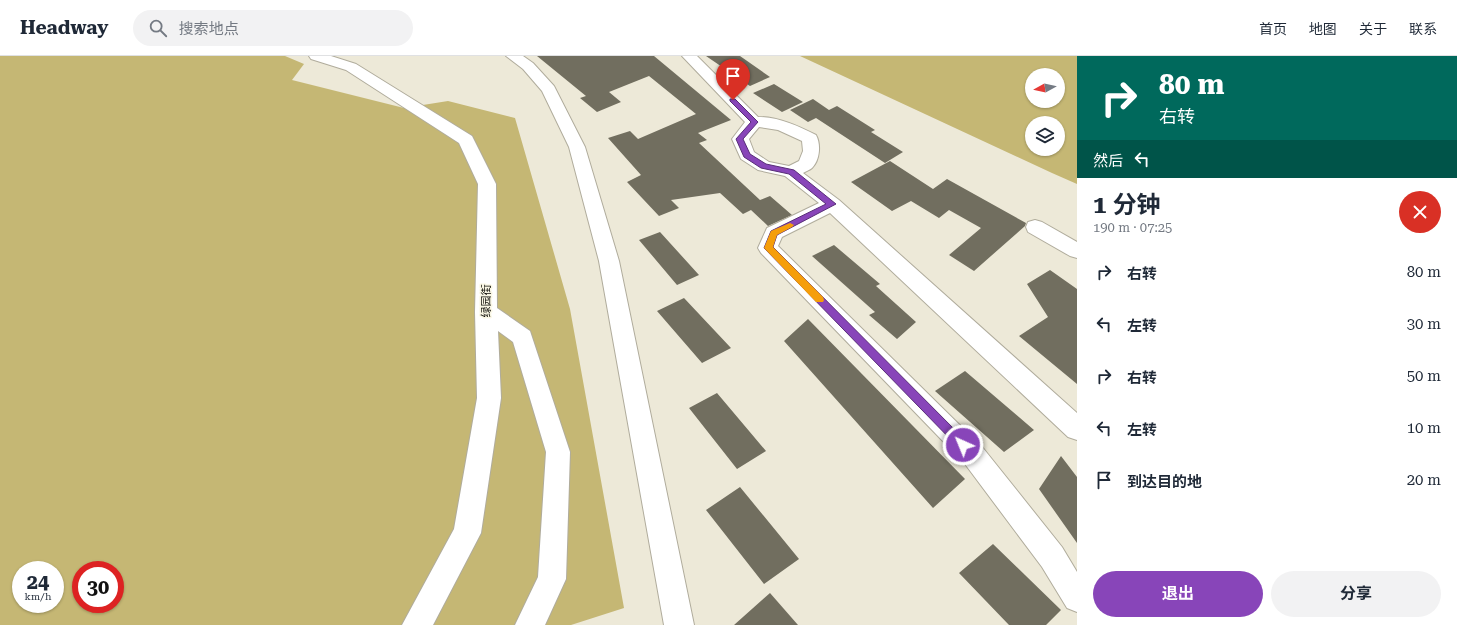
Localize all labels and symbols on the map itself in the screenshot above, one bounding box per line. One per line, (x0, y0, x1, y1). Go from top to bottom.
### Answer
pin (716, 59, 750, 100)
north arrow (1025, 68, 1065, 108)
street label: 绿园街 (480, 285, 493, 318)
position arrow (942, 424, 984, 466)
speed limit sign: 30 (72, 561, 124, 613)

